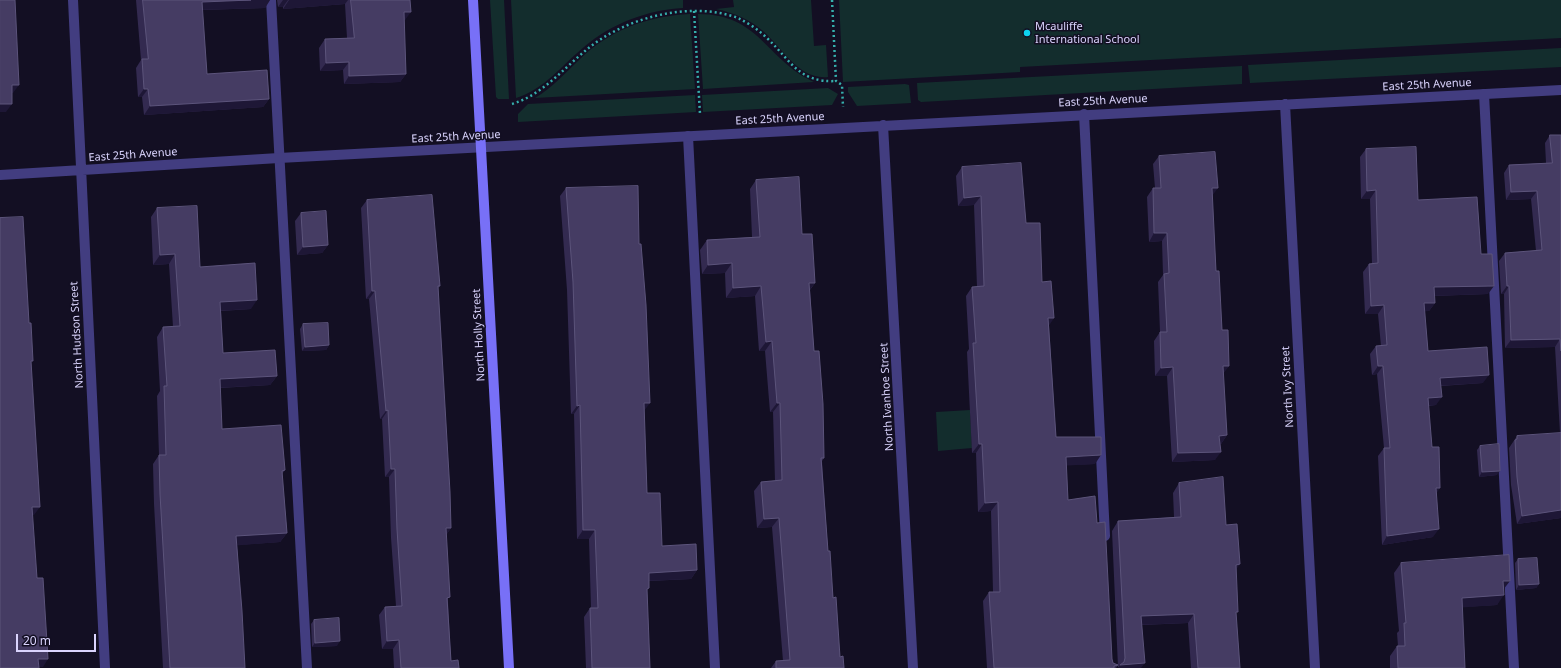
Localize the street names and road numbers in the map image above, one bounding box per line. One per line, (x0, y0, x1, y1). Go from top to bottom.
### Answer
street label: East 25th Avenue (1382, 76, 1472, 94)
street label: East 25th Avenue (1058, 92, 1148, 110)
street label: East 25th Avenue (735, 110, 825, 128)
street label: East 25th Avenue (411, 128, 501, 146)
street label: East 25th Avenue (88, 145, 178, 165)
street label: North Hudson Street (68, 281, 86, 389)
street label: North Holly Street (470, 288, 488, 382)
street label: North Ivanhoe Street (878, 342, 896, 452)
street label: North Ivy Street (1279, 346, 1297, 428)

